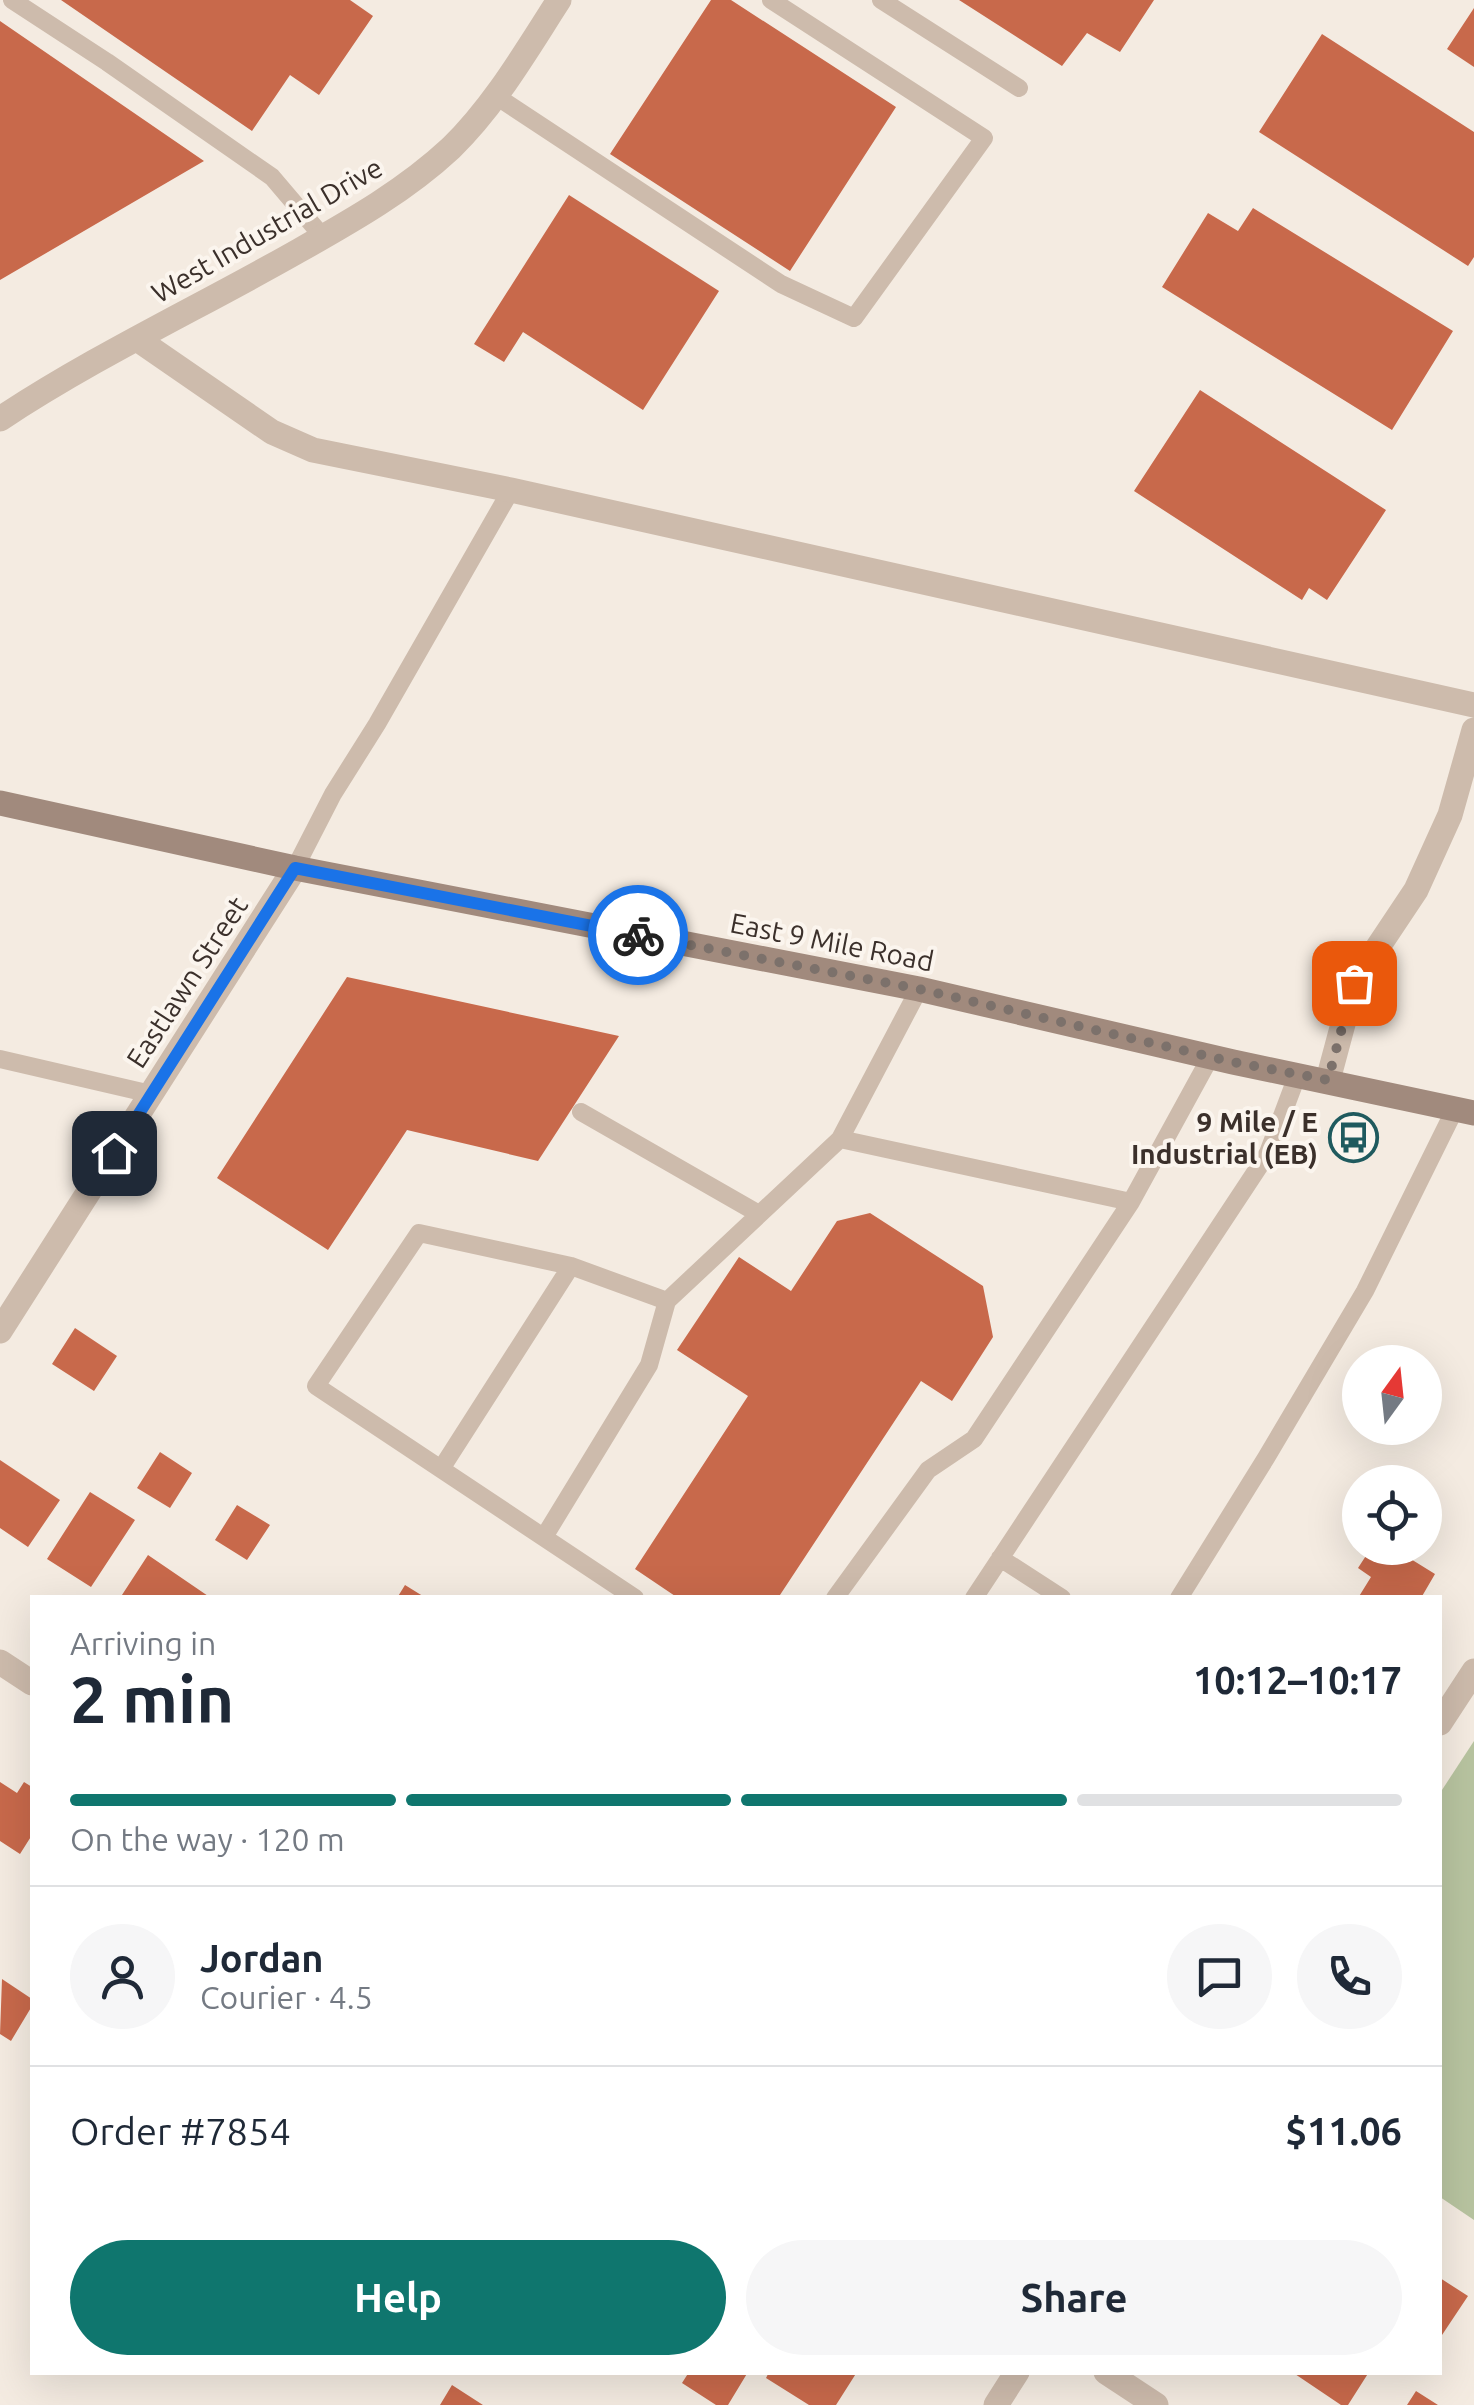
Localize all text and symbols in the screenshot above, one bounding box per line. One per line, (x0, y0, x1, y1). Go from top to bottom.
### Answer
street label: West Industrial Drive (146, 151, 387, 308)
courier (588, 885, 688, 985)
street label: Eastlawn Street (120, 891, 253, 1073)
street label: East 9 Mile Road (728, 907, 937, 976)
icon: bike (611, 908, 666, 963)
pin (1312, 941, 1397, 1026)
icon: bag (1327, 956, 1382, 1011)
place label: 9 Mile / E Industrial (EB) (1131, 1106, 1318, 1170)
pin (72, 1111, 157, 1196)
bus stop icon: 9 Mile / E Industrial (EB) (1327, 1112, 1379, 1164)
icon: home (87, 1126, 142, 1181)
north arrow (1342, 1345, 1442, 1445)
map controls (1342, 1345, 1442, 1565)
button: locate (1342, 1465, 1442, 1565)
text: Arriving in (70, 1625, 216, 1661)
text: 10:12–10:17 (1193, 1659, 1402, 1701)
text: 2 min (70, 1662, 234, 1735)
text: On the way · 120 m (70, 1821, 345, 1857)
button: person (70, 1924, 175, 2029)
button: chat (1167, 1924, 1272, 2029)
button: phone (1297, 1924, 1402, 2029)
text: Jordan (200, 1937, 324, 1979)
text: Courier · 4.5 (200, 1979, 373, 2015)
text: Order #7854 (70, 2110, 291, 2152)
text: $11.06 (1285, 2110, 1402, 2152)
button: Help (70, 2240, 726, 2355)
button: Share (746, 2240, 1402, 2355)

